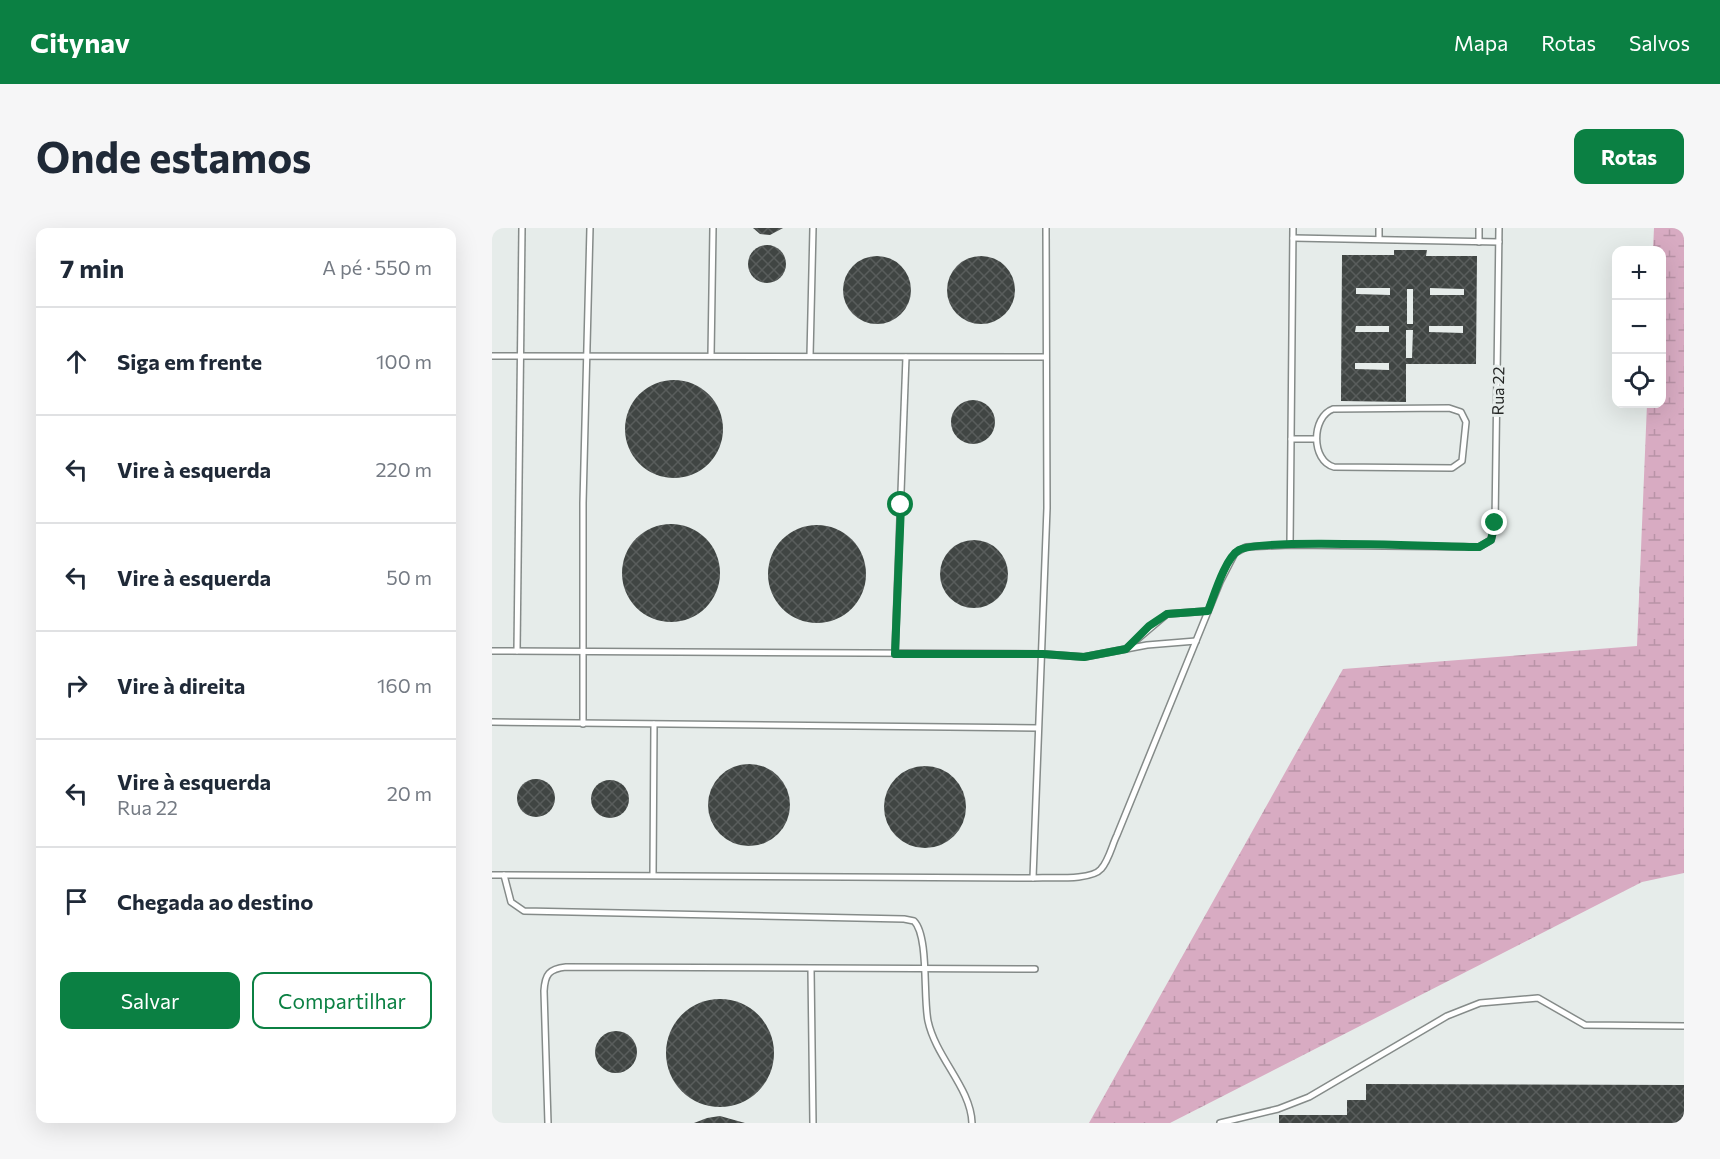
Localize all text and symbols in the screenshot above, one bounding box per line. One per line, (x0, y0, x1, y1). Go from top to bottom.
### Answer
text: Citynav (30, 25, 130, 59)
text: Mapa (1454, 30, 1508, 55)
text: Rotas (1541, 30, 1596, 55)
text: Salvos (1629, 30, 1690, 55)
button: Rotas (1574, 129, 1684, 184)
text: Onde estamos (36, 130, 311, 182)
map controls (1612, 246, 1666, 408)
button: + (1612, 246, 1666, 300)
text: 7 min (60, 252, 124, 283)
text: A pé · 550 m (322, 255, 432, 279)
button: − (1612, 300, 1666, 354)
icon: ahead (60, 345, 93, 378)
text: Siga em frente (117, 348, 262, 375)
text: 100 m (376, 349, 432, 373)
button: locate (1612, 354, 1666, 408)
street label: Rua 22 (1488, 366, 1507, 416)
icon: left (60, 453, 93, 486)
text: Vire à esquerda (117, 456, 271, 483)
text: 220 m (376, 457, 432, 481)
route start (887, 491, 913, 517)
route end (1481, 509, 1507, 535)
icon: left (60, 561, 93, 594)
text: Vire à esquerda (117, 564, 271, 591)
text: 50 m (386, 565, 432, 589)
icon: right (60, 669, 93, 702)
text: Vire à direita (117, 672, 245, 699)
text: 160 m (377, 673, 432, 697)
text: Vire à esquerda (117, 768, 271, 795)
icon: left (60, 777, 93, 810)
text: 20 m (387, 781, 432, 805)
text: Rua 22 (117, 795, 178, 819)
icon: arrive (60, 885, 93, 918)
text: Chegada ao destino (117, 888, 313, 915)
button: Salvar (60, 972, 240, 1029)
button: Compartilhar (252, 972, 432, 1029)

